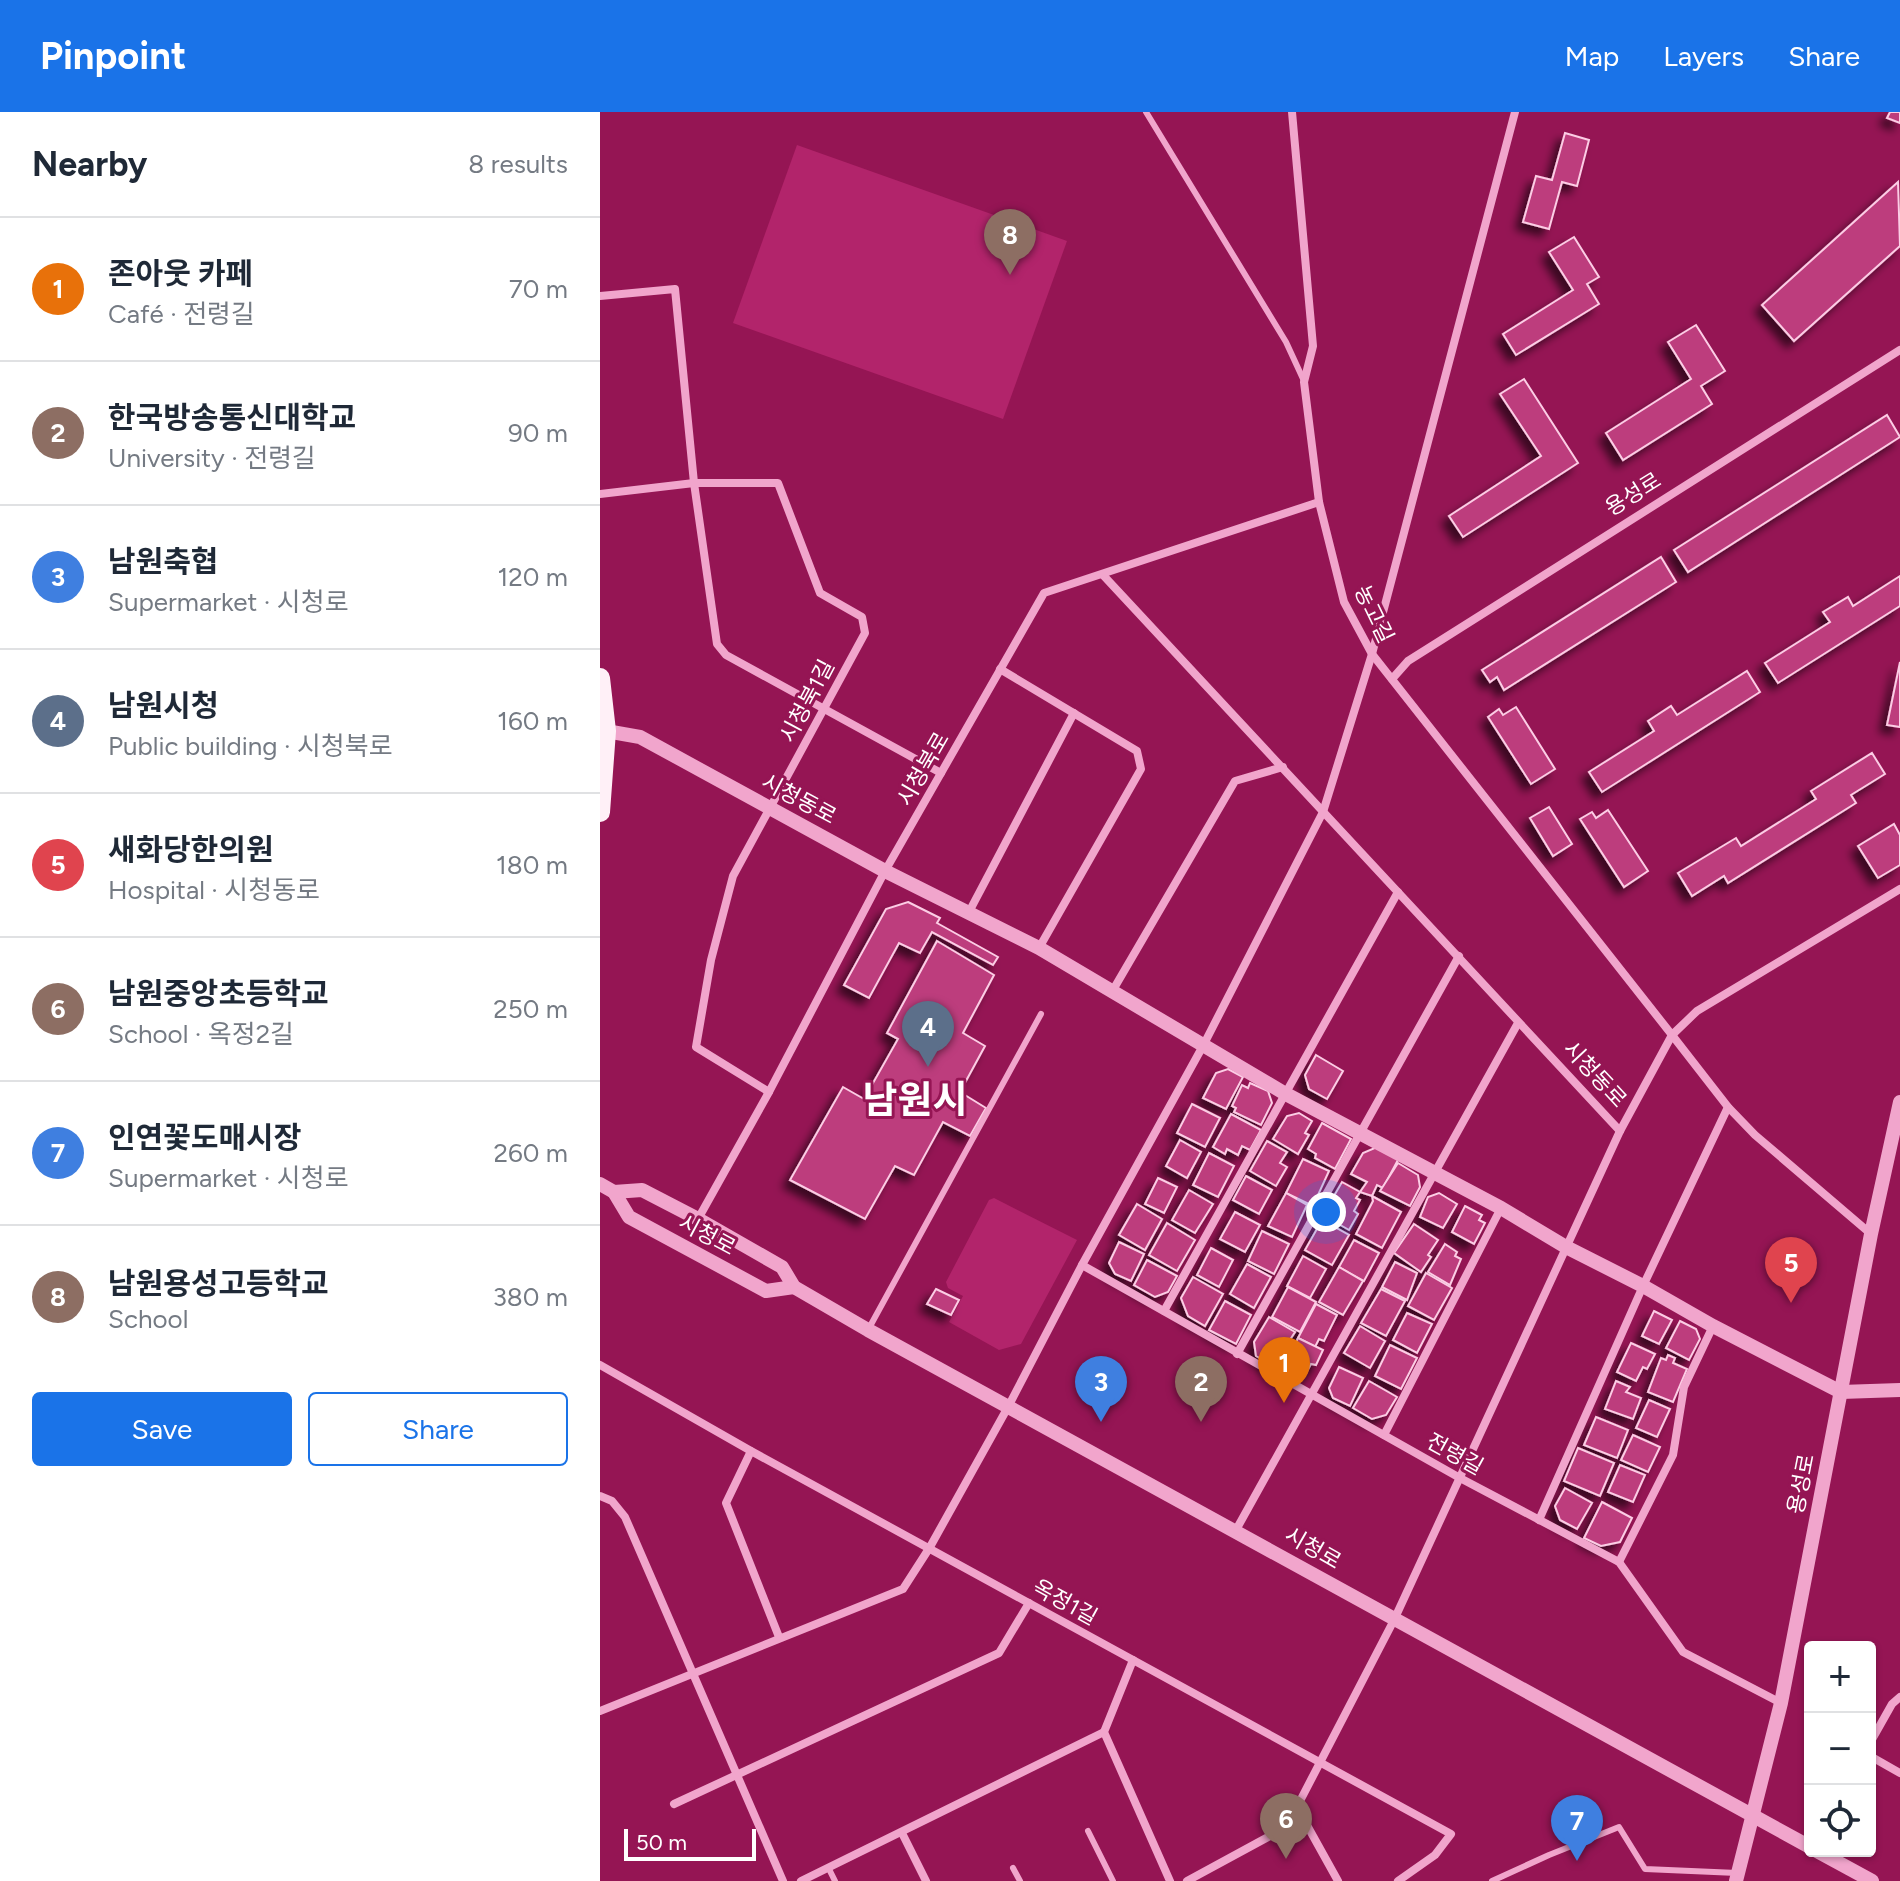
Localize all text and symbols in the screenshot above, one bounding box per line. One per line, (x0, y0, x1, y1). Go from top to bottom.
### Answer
text: Pinpoint (40, 33, 186, 79)
text: Map (1565, 39, 1619, 73)
text: Layers (1663, 39, 1744, 73)
text: Share (1788, 39, 1860, 73)
text: Nearby (32, 144, 147, 185)
text: 8 results (468, 148, 568, 180)
pin: 8 (984, 209, 1036, 275)
text: 존아웃 카페 (108, 255, 253, 292)
text: 1 (53, 273, 63, 305)
text: 70 m (509, 273, 568, 305)
text: Café · 전령길 (108, 298, 255, 330)
text: 한국방송통신대학교 (108, 399, 356, 436)
text: 2 (50, 417, 66, 449)
text: 90 m (508, 417, 568, 449)
text: University · 전령길 (108, 442, 316, 474)
street label: 용성로 (1600, 466, 1666, 522)
text: 남원축협 (108, 543, 218, 580)
text: 3 (51, 561, 65, 593)
text: 120 m (498, 561, 568, 593)
street label: 농고길 (1349, 581, 1399, 647)
text: Supermarket · 시청로 (108, 586, 349, 618)
street label: 시청북1길 (774, 655, 840, 747)
text: 남원시청 (108, 687, 218, 724)
text: 4 (50, 705, 66, 737)
text: 160 m (497, 705, 568, 737)
street label: 시청북로 (891, 727, 955, 811)
text: Public building · 시청북로 (108, 730, 393, 762)
street label: 시청동로 (757, 768, 841, 830)
text: 새화당한의원 (108, 831, 274, 868)
text: 5 (50, 849, 66, 881)
text: 180 m (496, 849, 568, 881)
text: Hospital · 시청동로 (108, 874, 320, 906)
text: 남원중앙초등학교 (108, 975, 329, 1012)
text: 6 (50, 993, 66, 1025)
text: 250 m (493, 993, 568, 1025)
pin: 4 (902, 1001, 954, 1067)
text: School · 옥정2길 (108, 1018, 294, 1050)
street label: 시청동로 (1558, 1035, 1632, 1113)
district label: 남원시 (863, 1077, 967, 1123)
text: 인연꽃도매시장 (108, 1119, 301, 1156)
text: 7 (51, 1137, 65, 1169)
text: 260 m (494, 1137, 568, 1169)
text: Supermarket · 시청로 (108, 1162, 349, 1194)
your location (1306, 1192, 1346, 1232)
street label: 시청로 (674, 1209, 740, 1261)
pin: 5 (1765, 1237, 1817, 1303)
text: 남원용성고등학교 (108, 1265, 329, 1302)
text: 8 (50, 1281, 66, 1313)
text: 380 m (493, 1281, 568, 1313)
text: School (108, 1303, 188, 1335)
pin: 1 (1258, 1337, 1310, 1403)
pin: 3 (1075, 1356, 1127, 1422)
pin: 2 (1175, 1356, 1227, 1422)
button: Save (32, 1392, 292, 1466)
button: Share (308, 1392, 568, 1466)
street label: 전령길 (1422, 1427, 1488, 1481)
street label: 용성로 (1782, 1452, 1820, 1516)
street label: 시청로 (1280, 1521, 1346, 1575)
street label: 옥정1길 (1028, 1573, 1102, 1631)
map controls (1804, 1641, 1876, 1857)
button: + (1804, 1641, 1876, 1713)
button: − (1804, 1713, 1876, 1785)
button: locate (1804, 1785, 1876, 1857)
pin: 6 (1260, 1793, 1312, 1859)
pin: 7 (1551, 1795, 1603, 1861)
scale bar (624, 1825, 756, 1861)
text: 50 m (636, 1829, 687, 1856)

